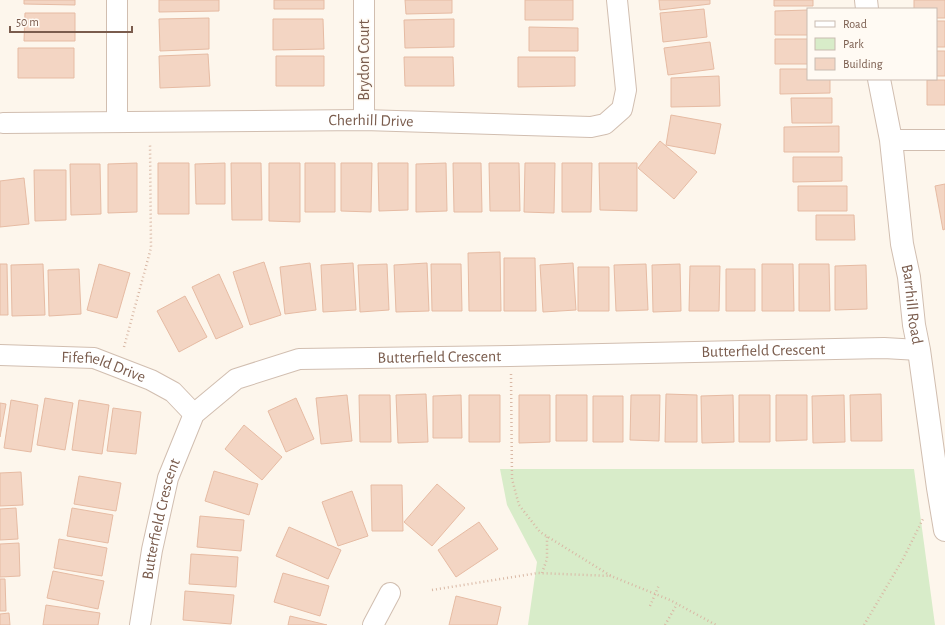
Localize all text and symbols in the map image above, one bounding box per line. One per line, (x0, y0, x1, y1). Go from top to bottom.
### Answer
scale bar (10, 8, 132, 34)
legend (807, 8, 937, 80)
text: 50 m (16, 16, 39, 28)
text: Road (843, 18, 867, 30)
street label: Brydon Court (356, 19, 373, 101)
text: Park (843, 38, 864, 50)
text: Building (843, 58, 883, 70)
street label: Cherhill Drive (328, 112, 414, 130)
street label: Barrhill Road (899, 263, 926, 346)
street label: Butterfield Crescent (701, 341, 825, 360)
street label: Butterfield Crescent (377, 348, 501, 366)
street label: Fifefield Drive (61, 349, 148, 385)
street label: Butterfield Crescent (139, 456, 183, 581)

